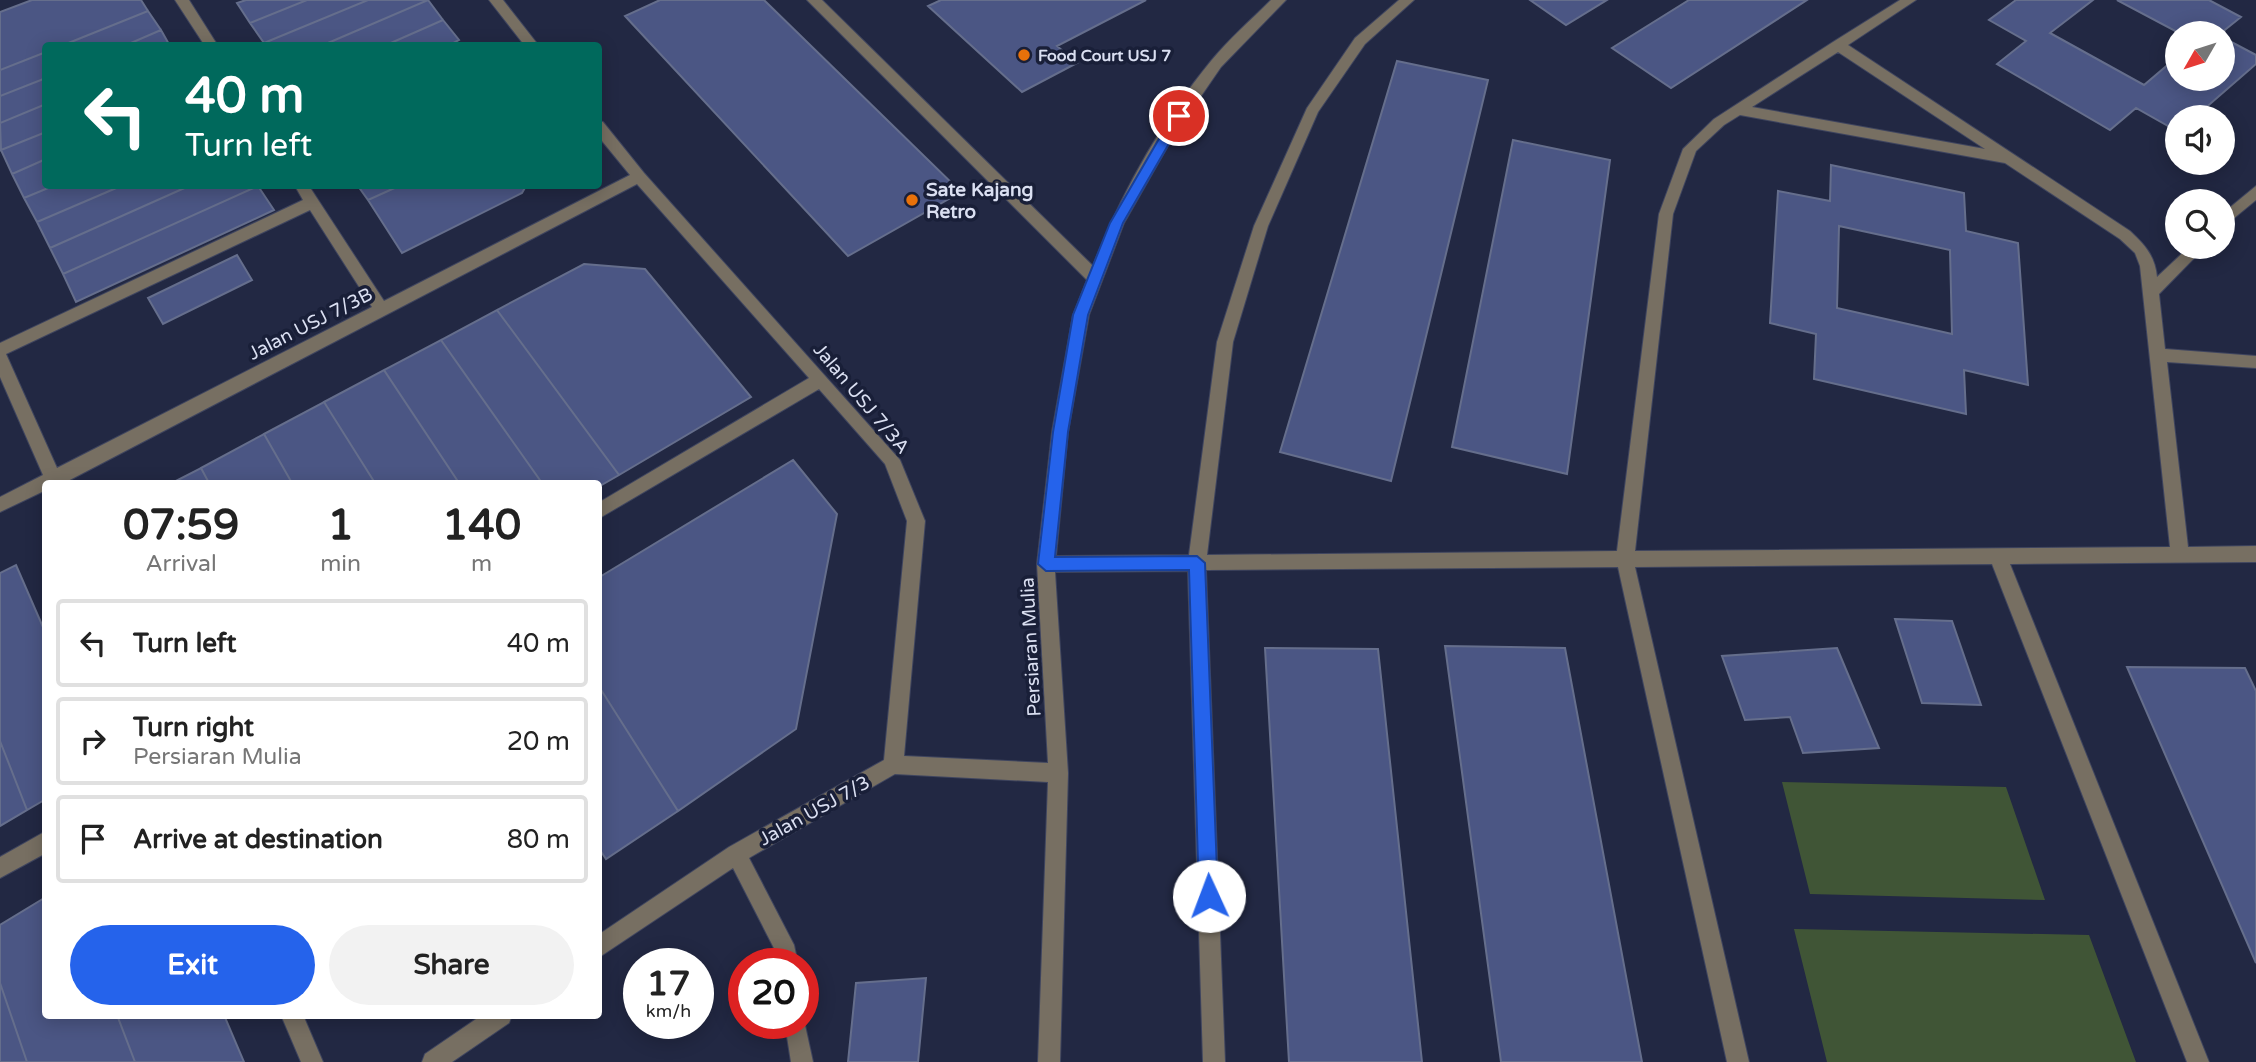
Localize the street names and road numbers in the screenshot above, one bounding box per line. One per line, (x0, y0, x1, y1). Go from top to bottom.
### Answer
street label: Jalan USJ 7/3B (245, 283, 376, 365)
street label: Jalan USJ 7/3A (809, 339, 914, 458)
street label: Persiaran Mulia (1016, 577, 1046, 717)
street label: Jalan USJ 7/3 (755, 771, 874, 850)

